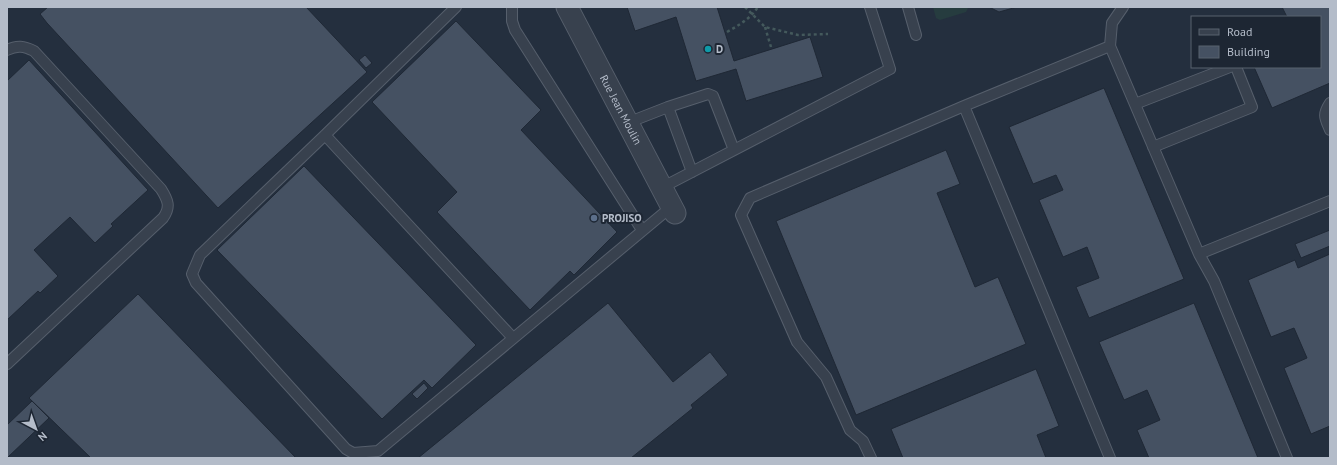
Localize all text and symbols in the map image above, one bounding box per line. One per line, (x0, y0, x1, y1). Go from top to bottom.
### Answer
legend (1191, 16, 1321, 68)
text: Road (1227, 24, 1252, 39)
place label: D (716, 42, 723, 56)
marker: D (703, 44, 713, 54)
text: Building (1227, 44, 1270, 59)
street label: Rue Jean Moulin (597, 72, 645, 147)
place label: PROJISO (602, 211, 642, 225)
marker: PROJISO (589, 213, 599, 223)
north arrow (16, 409, 56, 449)
text: N (35, 429, 50, 444)

